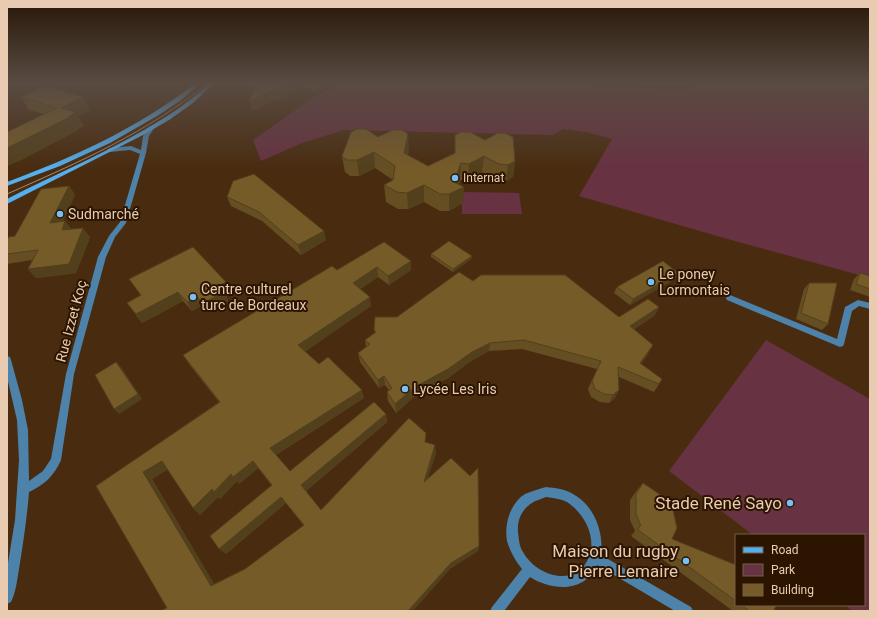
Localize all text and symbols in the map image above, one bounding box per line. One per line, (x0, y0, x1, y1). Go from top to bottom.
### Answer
place label: Internat (463, 171, 504, 185)
marker: Internat (450, 173, 460, 183)
place label: Sudmarché (68, 206, 139, 222)
marker: Sudmarché (55, 209, 65, 219)
place label: Le poney Lormontais (659, 266, 730, 298)
marker: Le poney Lormontais (646, 277, 656, 287)
street label: Rue Izzet Koç (52, 278, 90, 364)
place label: Centre culturel turc de Bordeaux (201, 281, 306, 313)
marker: Centre culturel turc de Bordeaux (188, 292, 198, 302)
place label: Lycée Les Iris (413, 381, 497, 397)
marker: Lycée Les Iris (400, 384, 410, 394)
place label: Stade René Sayo (655, 493, 782, 513)
marker: Stade René Sayo (785, 498, 795, 508)
legend (735, 534, 865, 606)
place label: Maison du rugby Pierre Lemaire (552, 541, 678, 581)
text: Road (771, 543, 799, 557)
marker: Maison du rugby Pierre Lemaire (681, 556, 691, 566)
text: Park (771, 563, 796, 577)
text: Building (771, 583, 814, 597)

